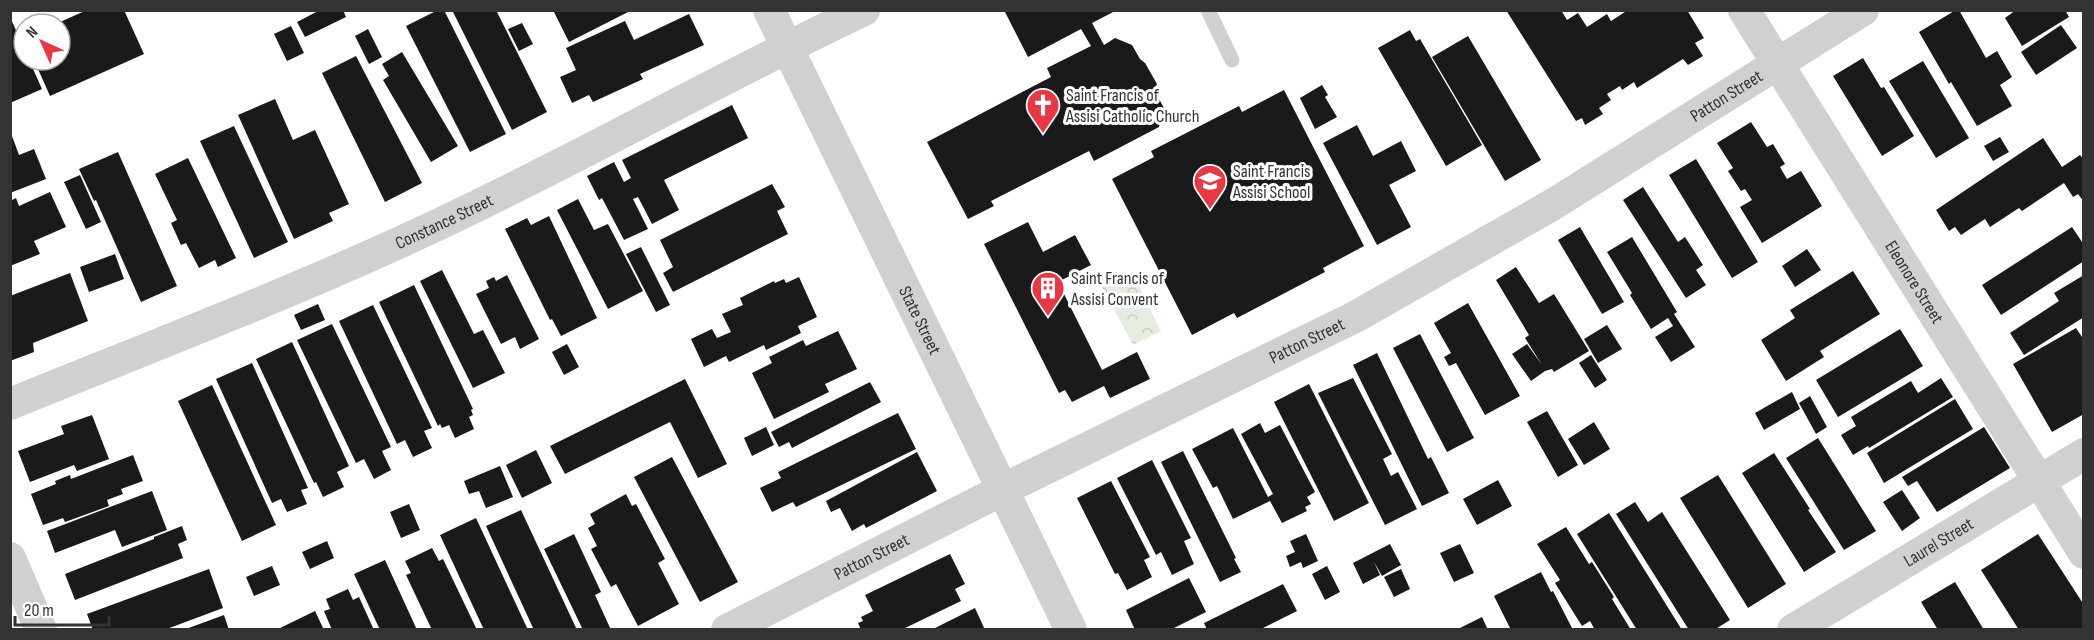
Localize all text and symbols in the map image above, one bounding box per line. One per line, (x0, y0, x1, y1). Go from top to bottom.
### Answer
north arrow (12, 12, 72, 72)
text: N (23, 23, 42, 42)
street label: Patton Street (1687, 65, 1767, 127)
place label: Saint Francis of Assisi Catholic Church (1065, 85, 1199, 127)
church icon: Saint Francis of Assisi Catholic Church (1025, 87, 1061, 134)
place label: Saint Francis Assisi School (1232, 161, 1311, 203)
school or university icon: Saint Francis Assisi School (1192, 163, 1228, 210)
street label: Constance Street (392, 189, 497, 254)
street label: Eleonore Street (1880, 237, 1948, 328)
place label: Saint Francis of Assisi Convent (1070, 268, 1165, 310)
building icon: Saint Francis of Assisi Convent (1030, 270, 1066, 317)
street label: State Street (894, 283, 945, 359)
street label: Patton Street (1266, 314, 1349, 368)
street label: Laurel Street (1900, 513, 1978, 572)
street label: Patton Street (831, 529, 913, 585)
scale bar (15, 589, 110, 627)
text: 20 m (24, 600, 54, 621)

